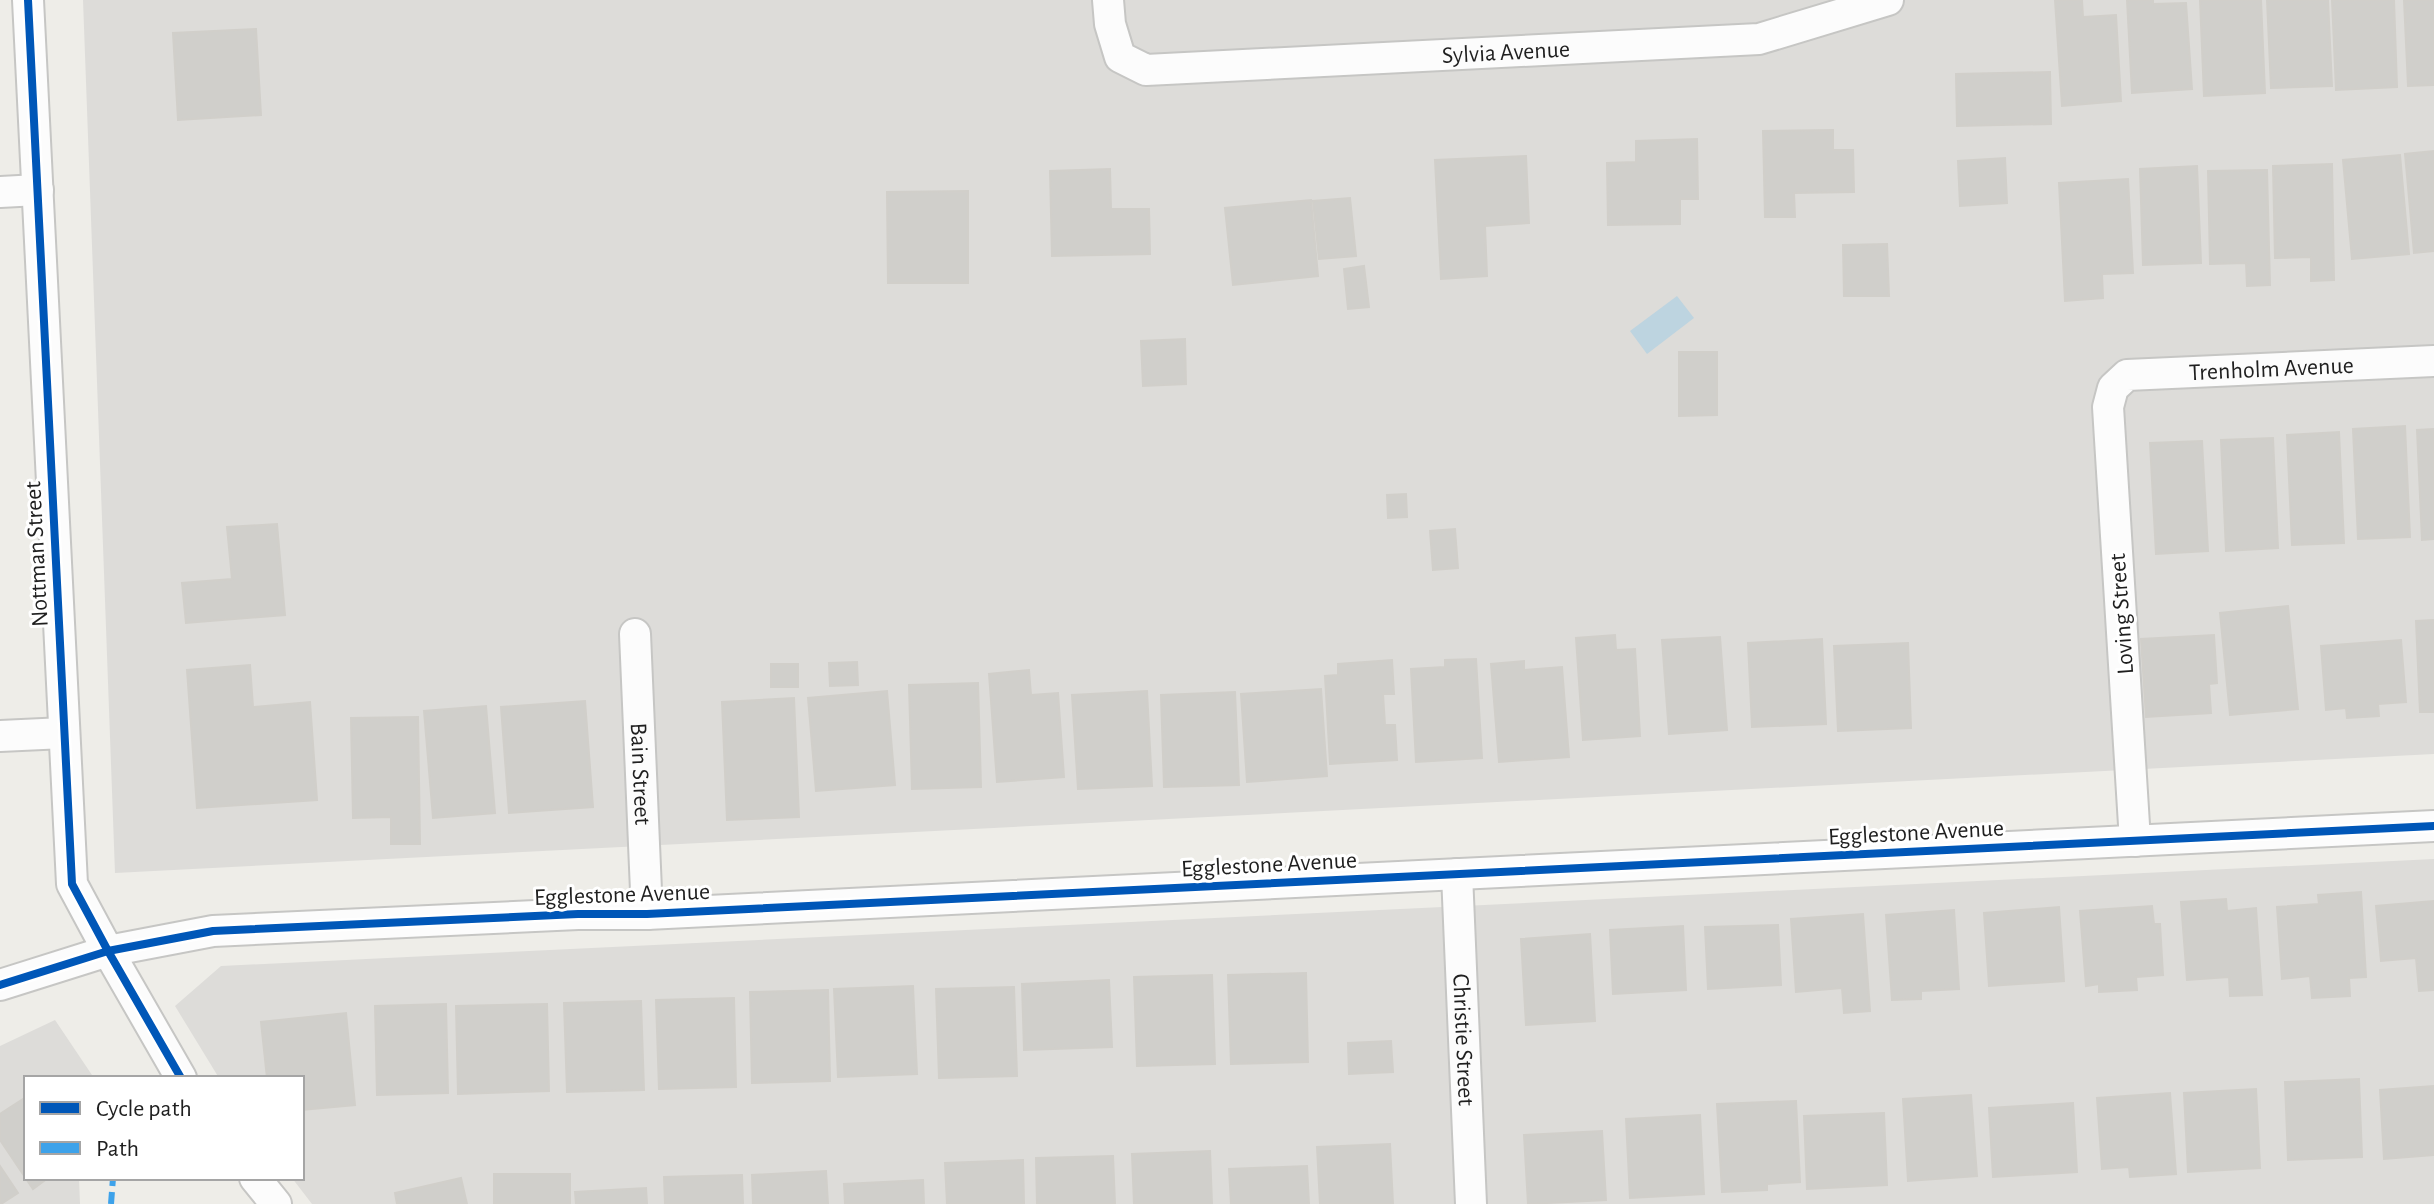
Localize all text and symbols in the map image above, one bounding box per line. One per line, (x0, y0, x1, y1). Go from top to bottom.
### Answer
street label: Sylvia Avenue (1441, 38, 1571, 68)
street label: Trenholm Avenue (2188, 354, 2354, 385)
street label: Nottman Street (21, 480, 53, 627)
street label: Loving Street (2106, 552, 2138, 675)
street label: Bain Street (626, 722, 654, 826)
street label: Egglestone Avenue (1828, 816, 2005, 850)
street label: Egglestone Avenue (1181, 848, 1358, 882)
street label: Egglestone Avenue (534, 880, 710, 910)
street label: Christie Street (1448, 973, 1478, 1107)
legend (24, 1076, 304, 1180)
text: Cycle path (96, 1097, 192, 1121)
text: Path (96, 1137, 139, 1161)

